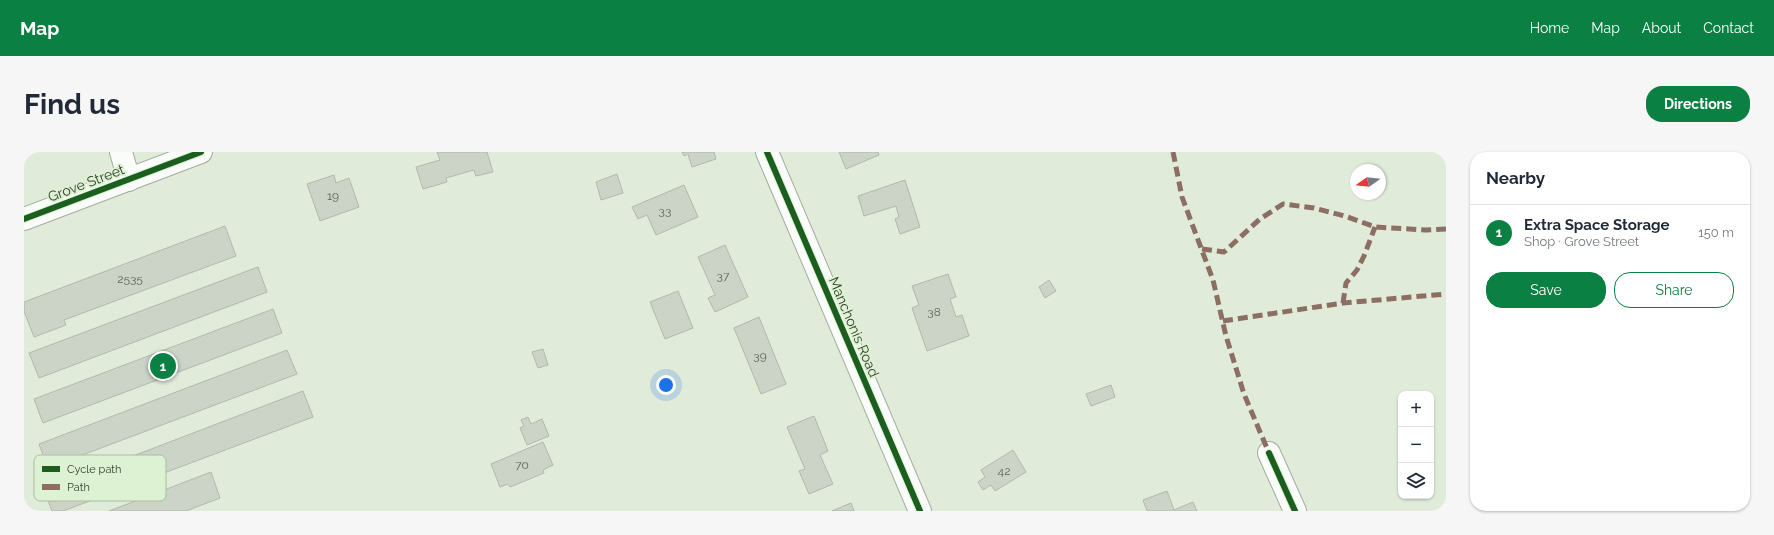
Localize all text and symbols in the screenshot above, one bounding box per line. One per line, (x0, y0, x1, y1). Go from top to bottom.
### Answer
text: Map (20, 17, 59, 39)
text: Home (1530, 20, 1569, 36)
text: Map (1591, 20, 1620, 36)
text: About (1642, 20, 1681, 36)
text: Contact (1703, 20, 1754, 36)
button: Directions (1646, 86, 1750, 122)
text: Find us (24, 88, 120, 121)
street label: Grove Street (46, 161, 127, 205)
north arrow (1350, 164, 1386, 200)
text: Nearby (1486, 168, 1545, 188)
house number: 19 (327, 189, 339, 203)
house number: 33 (659, 204, 671, 218)
text: Extra Space Storage (1524, 216, 1670, 234)
text: 1 (1496, 225, 1502, 240)
text: 150 m (1698, 225, 1734, 240)
text: Shop · Grove Street (1524, 234, 1639, 249)
house number: 37 (717, 269, 730, 283)
house number: 2535 (117, 272, 143, 286)
button: Save (1486, 272, 1606, 308)
button: Share (1614, 272, 1734, 308)
street label: Manchonis Road (826, 274, 882, 380)
house number: 38 (927, 305, 941, 319)
house number: 39 (753, 349, 767, 363)
pin: 1 (150, 351, 176, 381)
your location (656, 375, 676, 395)
map controls (1398, 391, 1434, 499)
button: + (1398, 391, 1434, 427)
button: − (1398, 427, 1434, 463)
legend (34, 455, 166, 501)
house number: 70 (515, 458, 529, 472)
text: Cycle path (67, 463, 121, 476)
button: layers (1398, 463, 1434, 499)
house number: 42 (998, 464, 1010, 478)
text: Path (67, 481, 90, 494)

